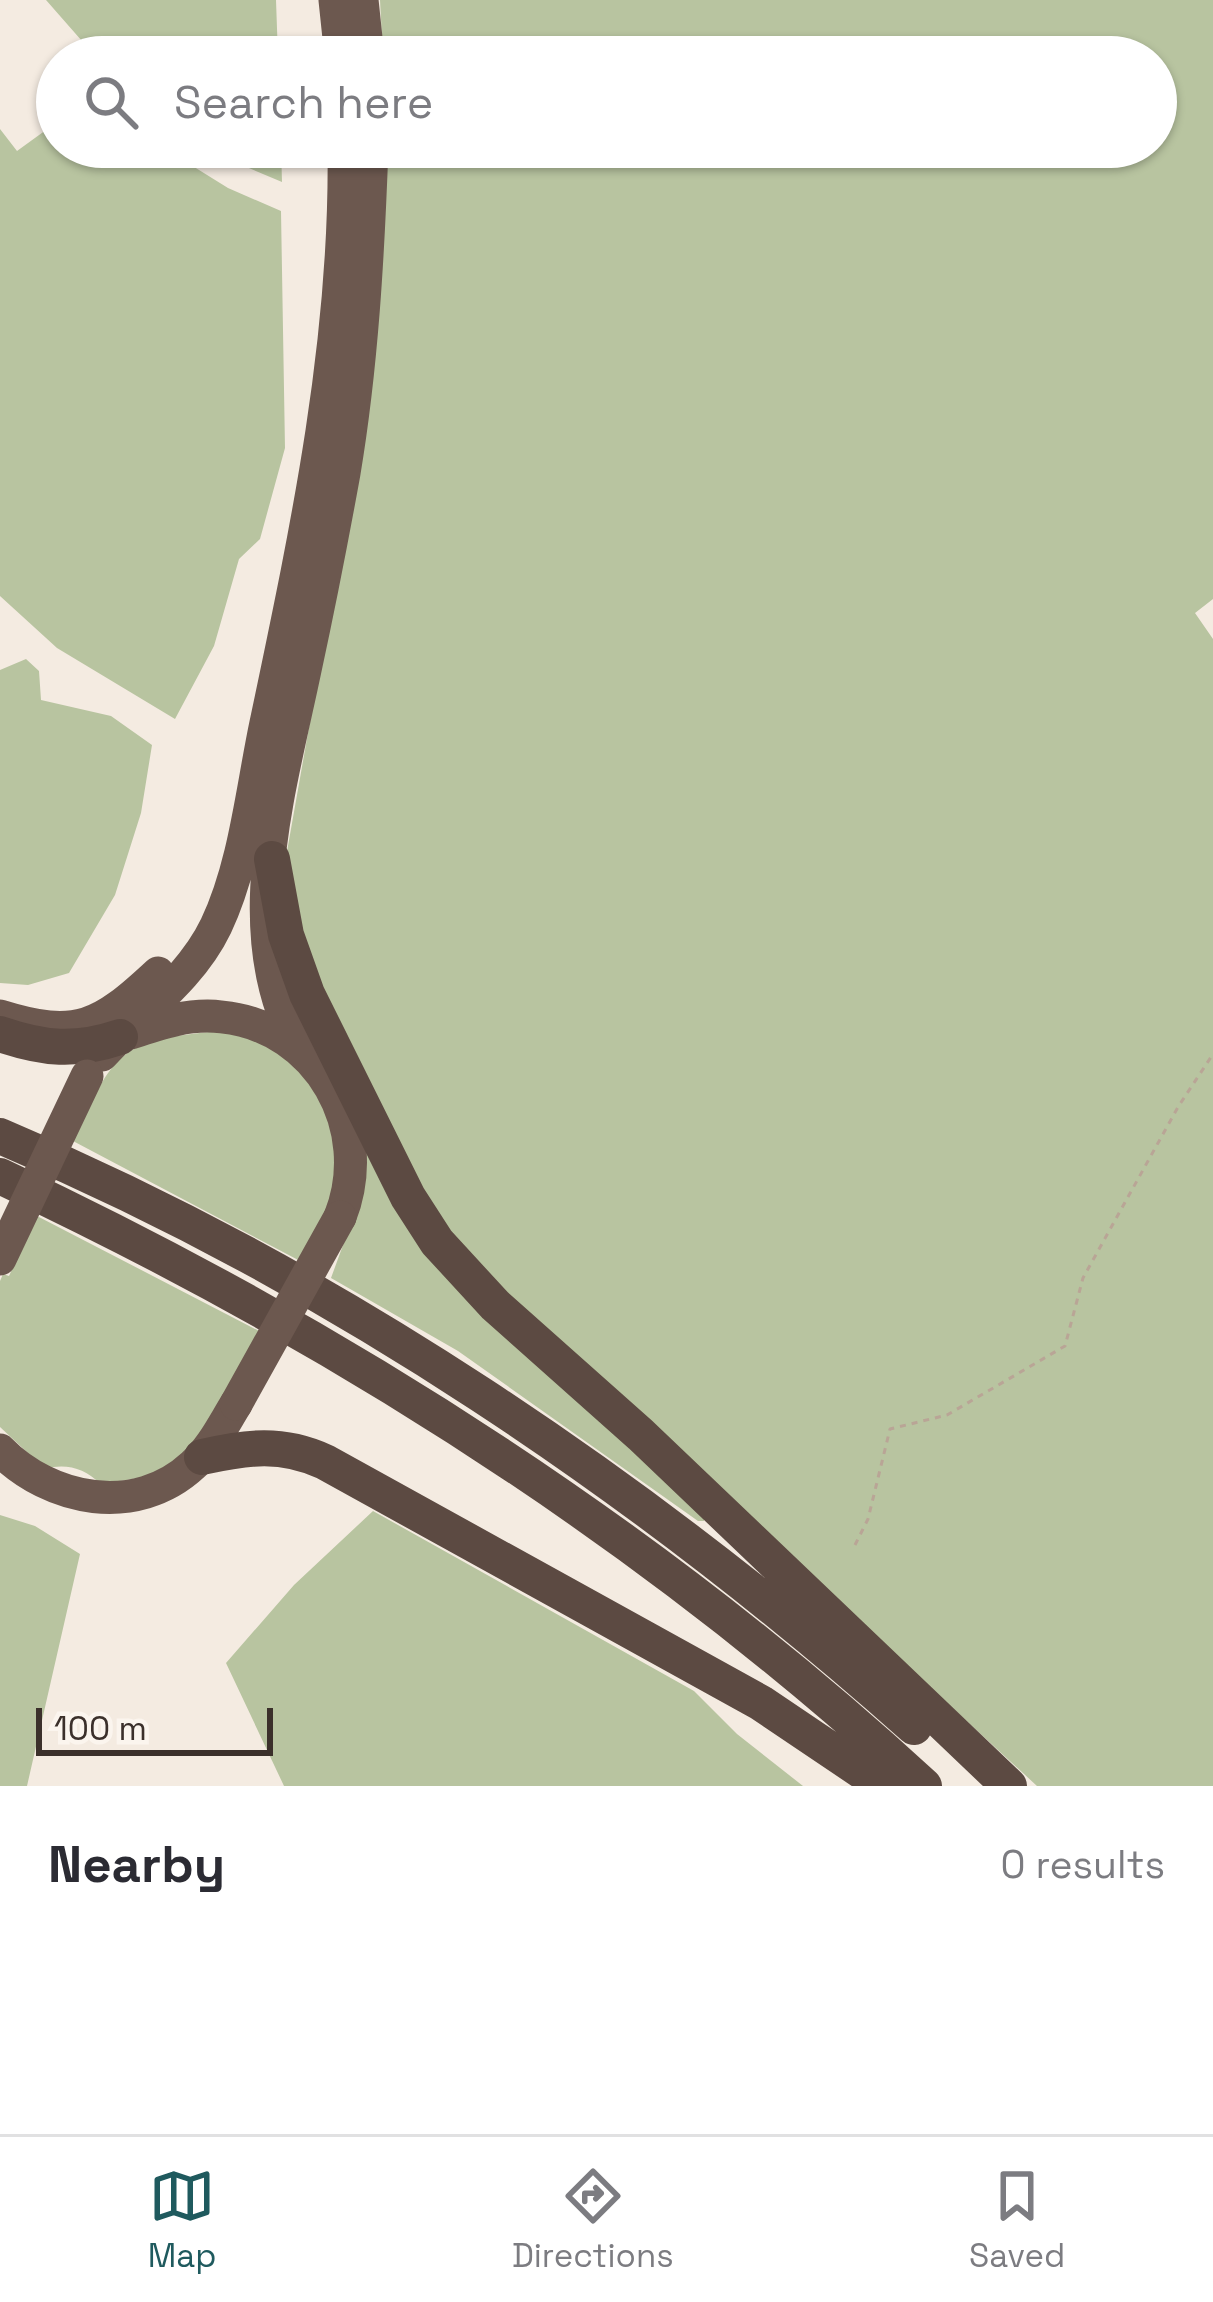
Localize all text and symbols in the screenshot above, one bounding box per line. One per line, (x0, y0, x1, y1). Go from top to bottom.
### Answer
search box (36, 36, 1177, 168)
icon: search (78, 69, 144, 135)
text: Search here (174, 74, 433, 131)
scale bar (36, 1702, 273, 1755)
text: 100 m (54, 1708, 147, 1750)
text: Nearby (48, 1832, 225, 1897)
text: 0 results (1000, 1840, 1165, 1889)
tab: Map (148, 2163, 216, 2277)
tab: Directions (512, 2163, 674, 2277)
tab: Saved (969, 2163, 1065, 2277)

